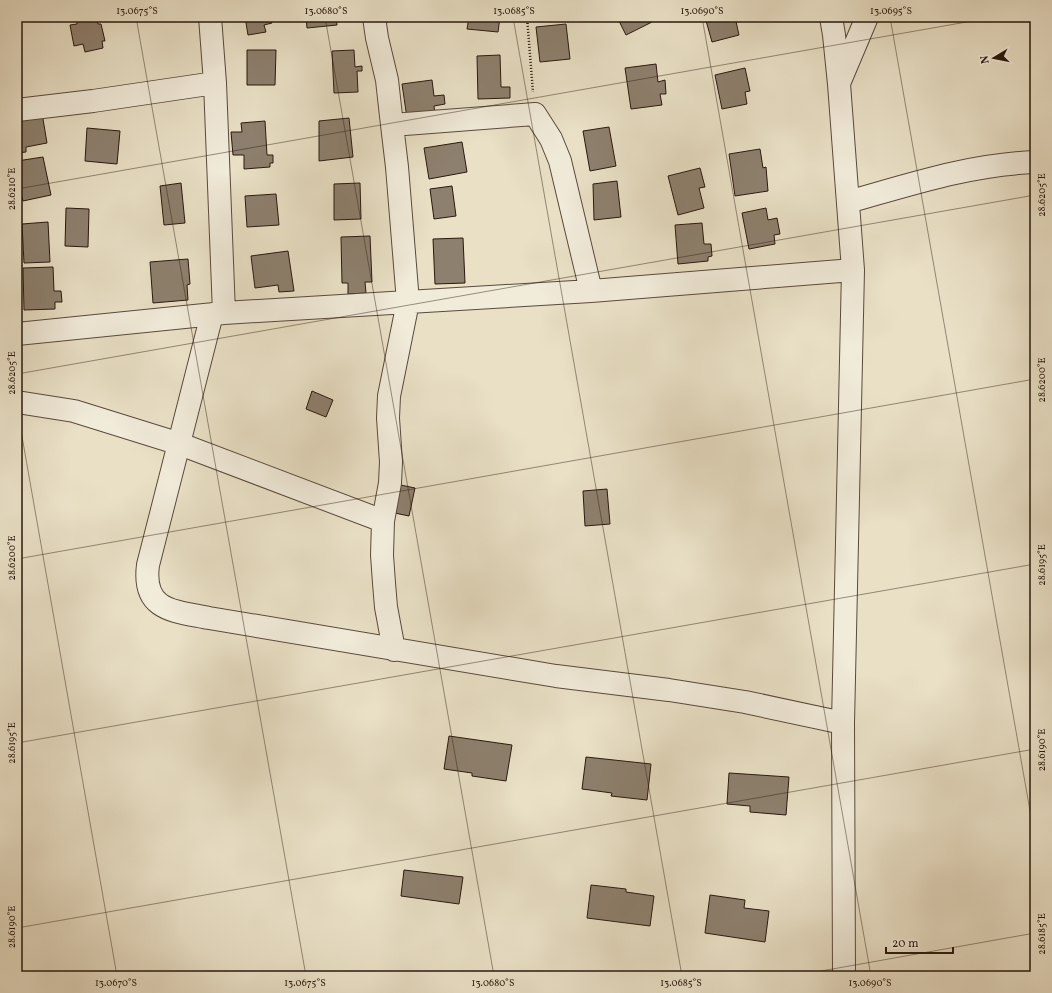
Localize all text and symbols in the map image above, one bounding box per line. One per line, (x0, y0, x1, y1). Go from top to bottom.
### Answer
text: 13.0675°S (116, 4, 158, 18)
text: 13.0680°S (305, 4, 347, 18)
text: 13.0685°S (493, 4, 535, 18)
text: 13.0690°S (680, 4, 724, 18)
text: 13.0695°S (870, 4, 912, 18)
north arrow (974, 38, 1014, 78)
text: N (978, 54, 994, 65)
text: 28.6210°E (5, 168, 19, 210)
text: 28.6205°E (1035, 173, 1049, 217)
text: 28.6205°E (5, 351, 19, 395)
text: 28.6200°E (1035, 358, 1049, 402)
text: 28.6200°E (5, 536, 19, 580)
text: 28.6195°E (1035, 544, 1049, 586)
text: 28.6195°E (5, 722, 19, 764)
text: 28.6190°E (1035, 729, 1049, 771)
text: 28.6190°E (5, 906, 19, 948)
text: 28.6185°E (1035, 913, 1049, 955)
scale bar (886, 929, 953, 955)
text: 20 m (892, 936, 919, 952)
text: 13.0670°S (95, 976, 137, 990)
text: 13.0675°S (284, 976, 326, 990)
text: 13.0680°S (472, 976, 514, 990)
text: 13.0685°S (660, 976, 702, 990)
text: 13.0690°S (848, 976, 892, 990)

